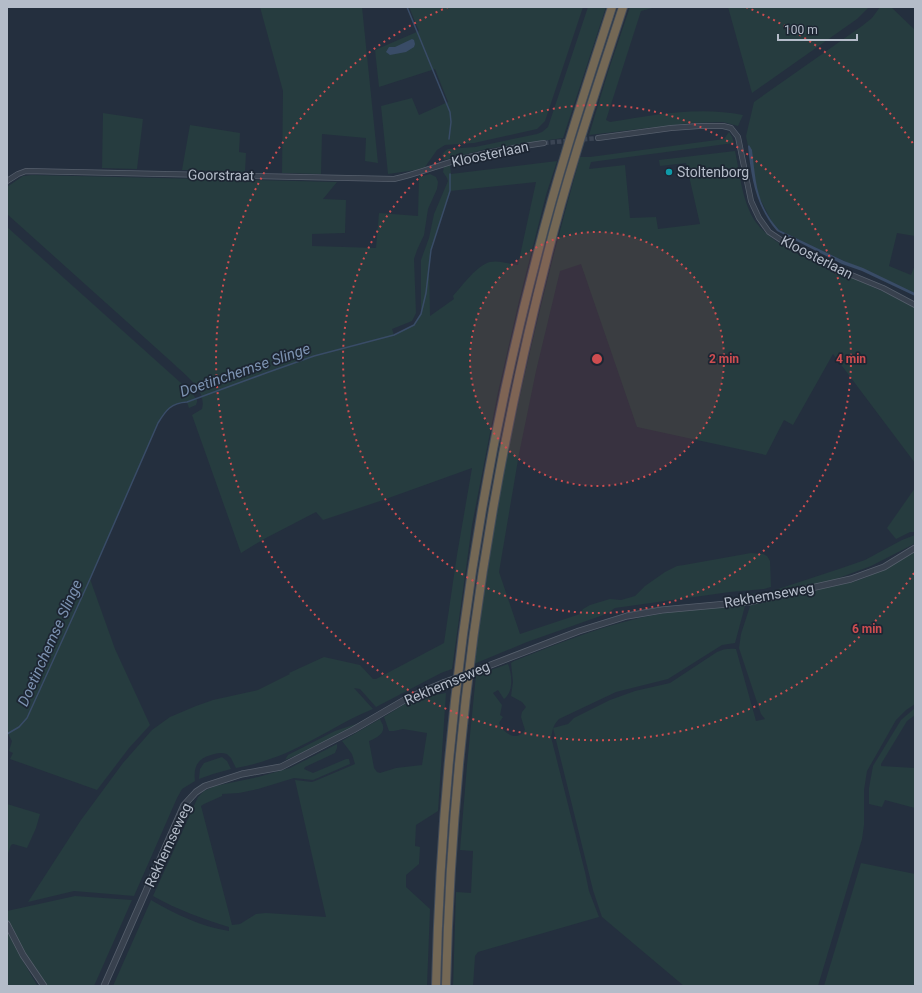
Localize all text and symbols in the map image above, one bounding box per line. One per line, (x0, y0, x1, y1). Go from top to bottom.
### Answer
scale bar (778, 16, 857, 42)
text: 100 m (784, 23, 818, 37)
street label: Kloosterlaan (450, 138, 530, 170)
place label: Stoltenborg (677, 164, 749, 180)
street label: Goorstraat (188, 166, 255, 184)
marker: Stoltenborg (664, 167, 674, 177)
street label: Kloosterlaan (778, 232, 856, 282)
water label: Doetinchemse Slinge (178, 339, 313, 401)
centre of rings (590, 352, 604, 366)
text: 2 min (709, 352, 739, 366)
text: 4 min (836, 352, 866, 366)
water label: Doetinchemse Slinge (14, 577, 86, 709)
street label: Rekhemseweg (723, 579, 815, 611)
text: 6 min (852, 622, 882, 636)
street label: Rekhemseweg (402, 658, 492, 708)
street label: Rekhemseweg (142, 800, 194, 890)

